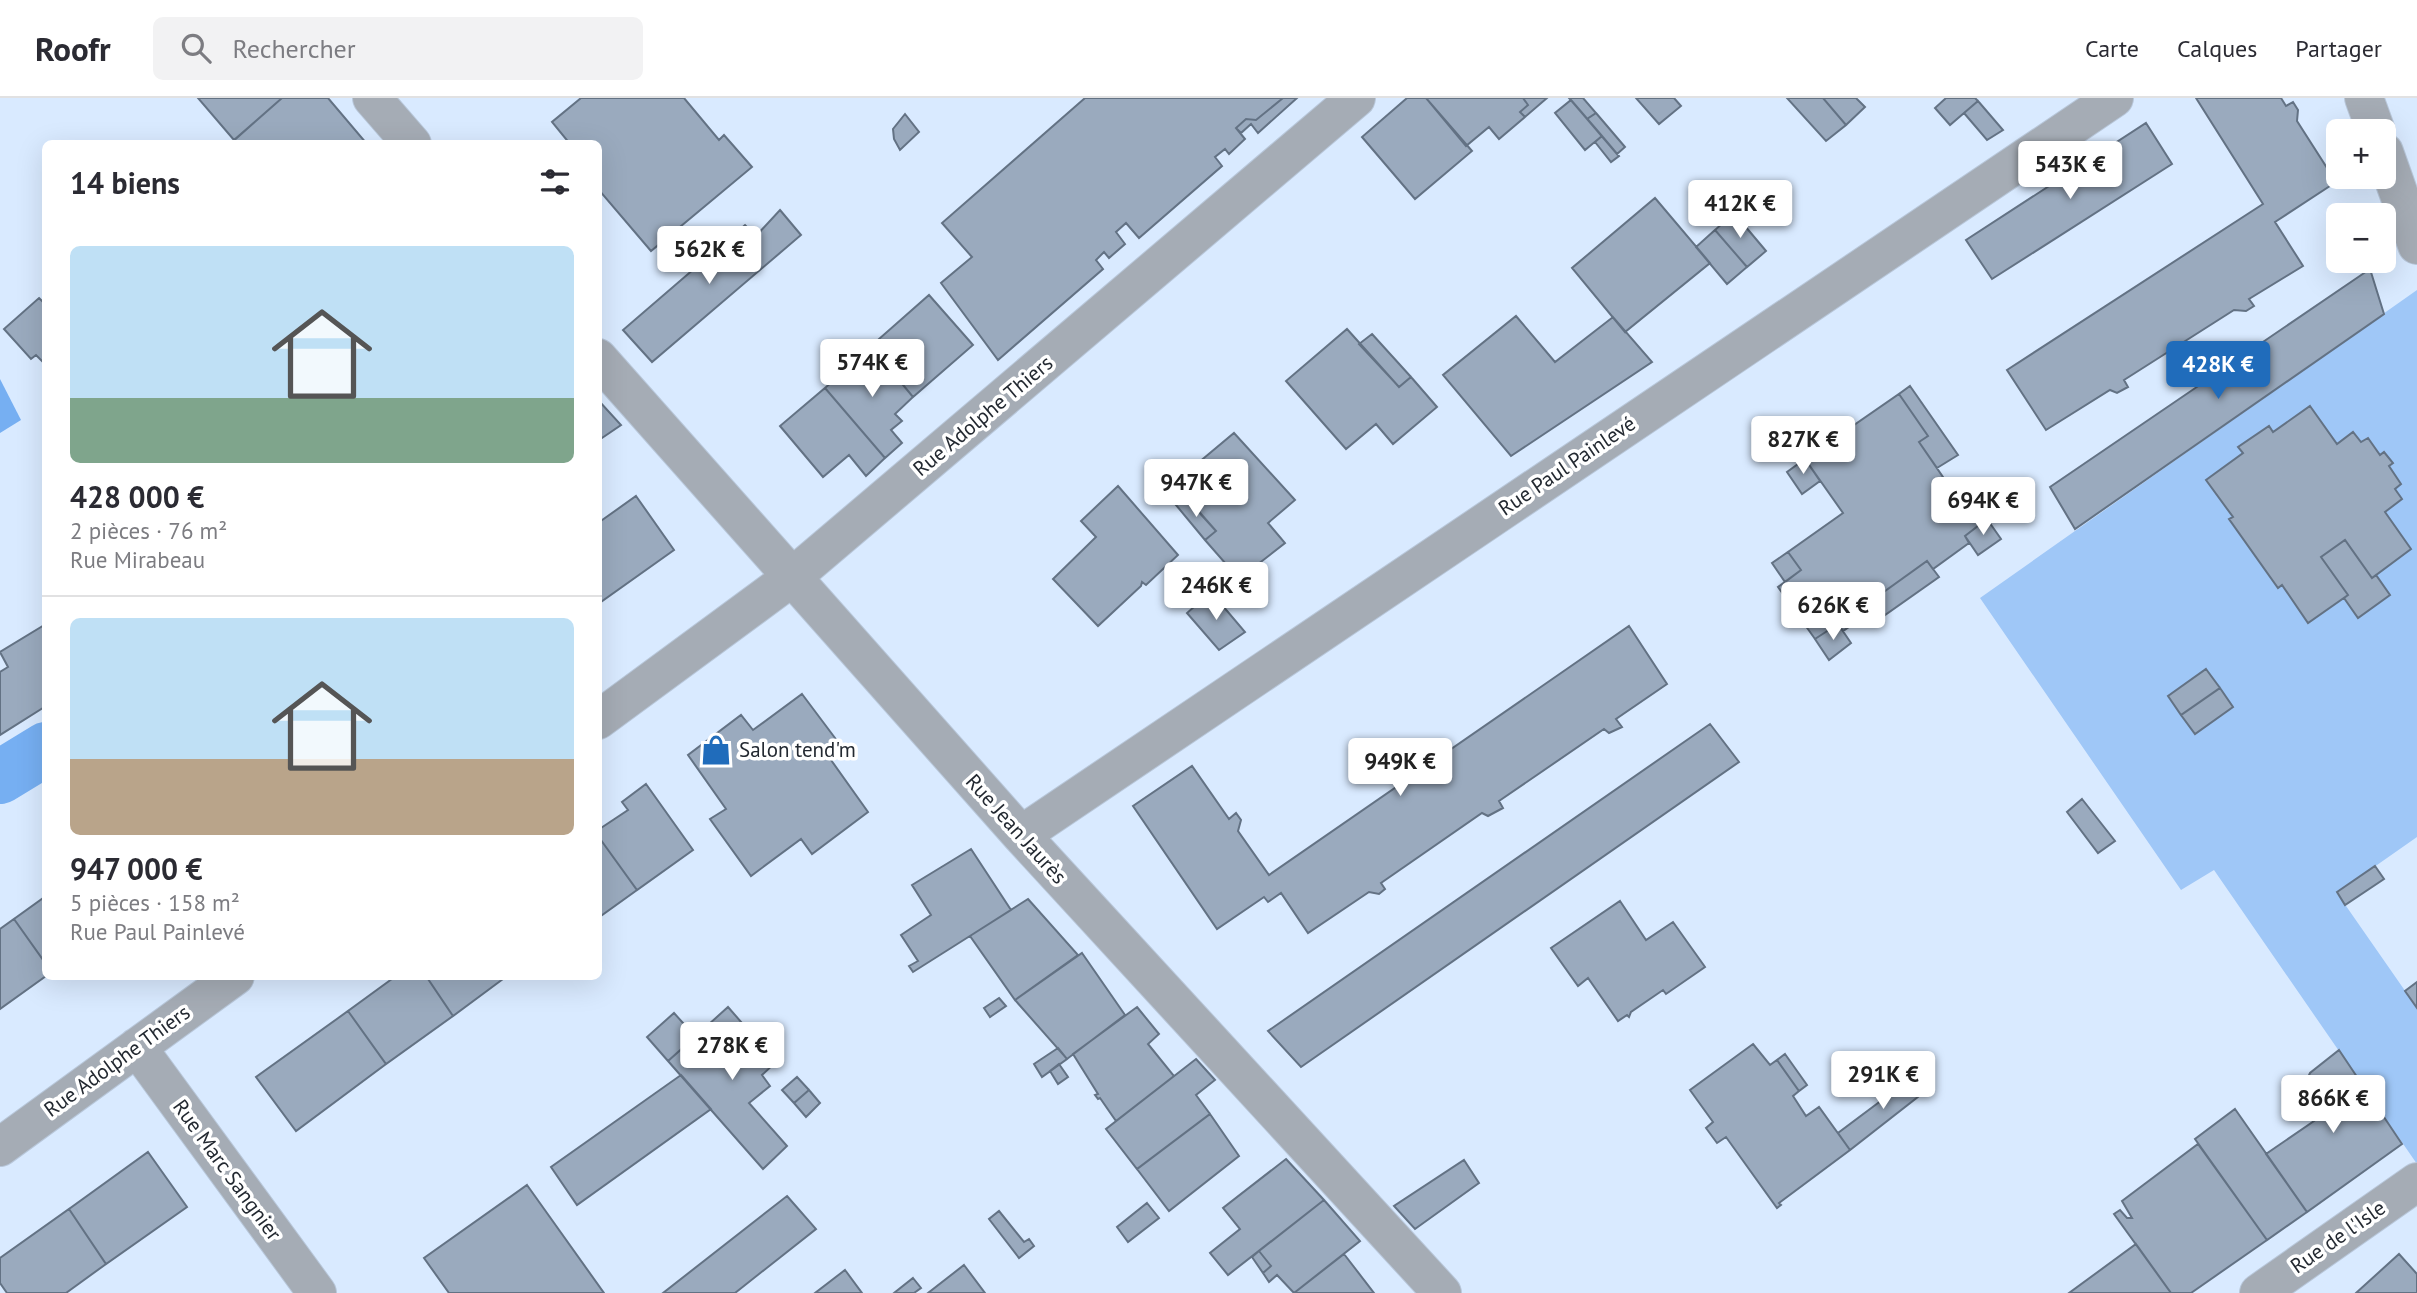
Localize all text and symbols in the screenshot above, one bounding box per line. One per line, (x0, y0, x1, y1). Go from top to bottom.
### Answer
search box (153, 17, 643, 80)
text: Roofr (35, 27, 111, 70)
icon: search (177, 29, 215, 67)
text: Rechercher (233, 32, 356, 65)
text: Carte (2085, 33, 2139, 64)
text: Calques (2177, 33, 2257, 64)
text: Partager (2295, 33, 2382, 64)
map controls (2326, 119, 2396, 273)
button: + (2326, 119, 2396, 189)
pin: 543K € (2013, 141, 2127, 201)
text: 543K € (2034, 149, 2106, 178)
text: 14 biens (70, 163, 180, 202)
icon: filters (536, 163, 574, 201)
pin: 412K € (1683, 180, 1797, 240)
text: 412K € (1704, 188, 1776, 217)
button: − (2326, 203, 2396, 273)
pin: 562K € (652, 226, 766, 286)
text: 562K € (673, 234, 745, 263)
icon: home (259, 291, 385, 417)
pin: 574K € (815, 340, 929, 399)
pin: 428K € (2161, 342, 2275, 401)
text: 574K € (836, 347, 908, 376)
street label: Rue Adolphe Thiers (907, 349, 1058, 482)
text: 428K € (2182, 349, 2254, 378)
street label: Rue Paul Painlevé (1493, 410, 1641, 521)
pin: 827K € (1746, 416, 1860, 476)
text: 827K € (1767, 424, 1839, 453)
pin: 947K € (1139, 460, 1253, 519)
text: 947K € (1160, 467, 1232, 496)
text: 428 000 € (70, 477, 204, 516)
pin: 694K € (1926, 478, 2040, 537)
text: 694K € (1947, 485, 2019, 514)
text: 2 pièces · 76 m² (70, 516, 227, 545)
text: Rue Mirabeau (70, 545, 205, 574)
pin: 246K € (1159, 562, 1273, 622)
text: 246K € (1180, 570, 1252, 599)
pin: 626K € (1776, 582, 1890, 642)
text: 626K € (1797, 590, 1869, 619)
icon: home (259, 663, 385, 789)
shop icon: Salon tend'm (699, 733, 733, 767)
place label: Salon tend'm (739, 736, 856, 763)
pin: 949K € (1343, 738, 1457, 798)
text: 949K € (1364, 746, 1436, 775)
street label: Rue Jean Jaurès (960, 768, 1073, 889)
text: 947 000 € (70, 849, 203, 888)
text: 5 pièces · 158 m² (70, 888, 240, 917)
text: Rue Paul Painlevé (70, 917, 245, 946)
street label: Rue Adolphe Thiers (38, 999, 195, 1123)
pin: 278K € (675, 1023, 789, 1082)
text: 278K € (696, 1030, 768, 1059)
pin: 291K € (1826, 1052, 1940, 1111)
text: 291K € (1847, 1059, 1919, 1088)
pin: 866K € (2276, 1076, 2390, 1135)
text: 866K € (2297, 1083, 2369, 1112)
street label: Rue Marc Sangnier (167, 1094, 288, 1246)
street label: Rue de l'Isle (2285, 1194, 2390, 1279)

